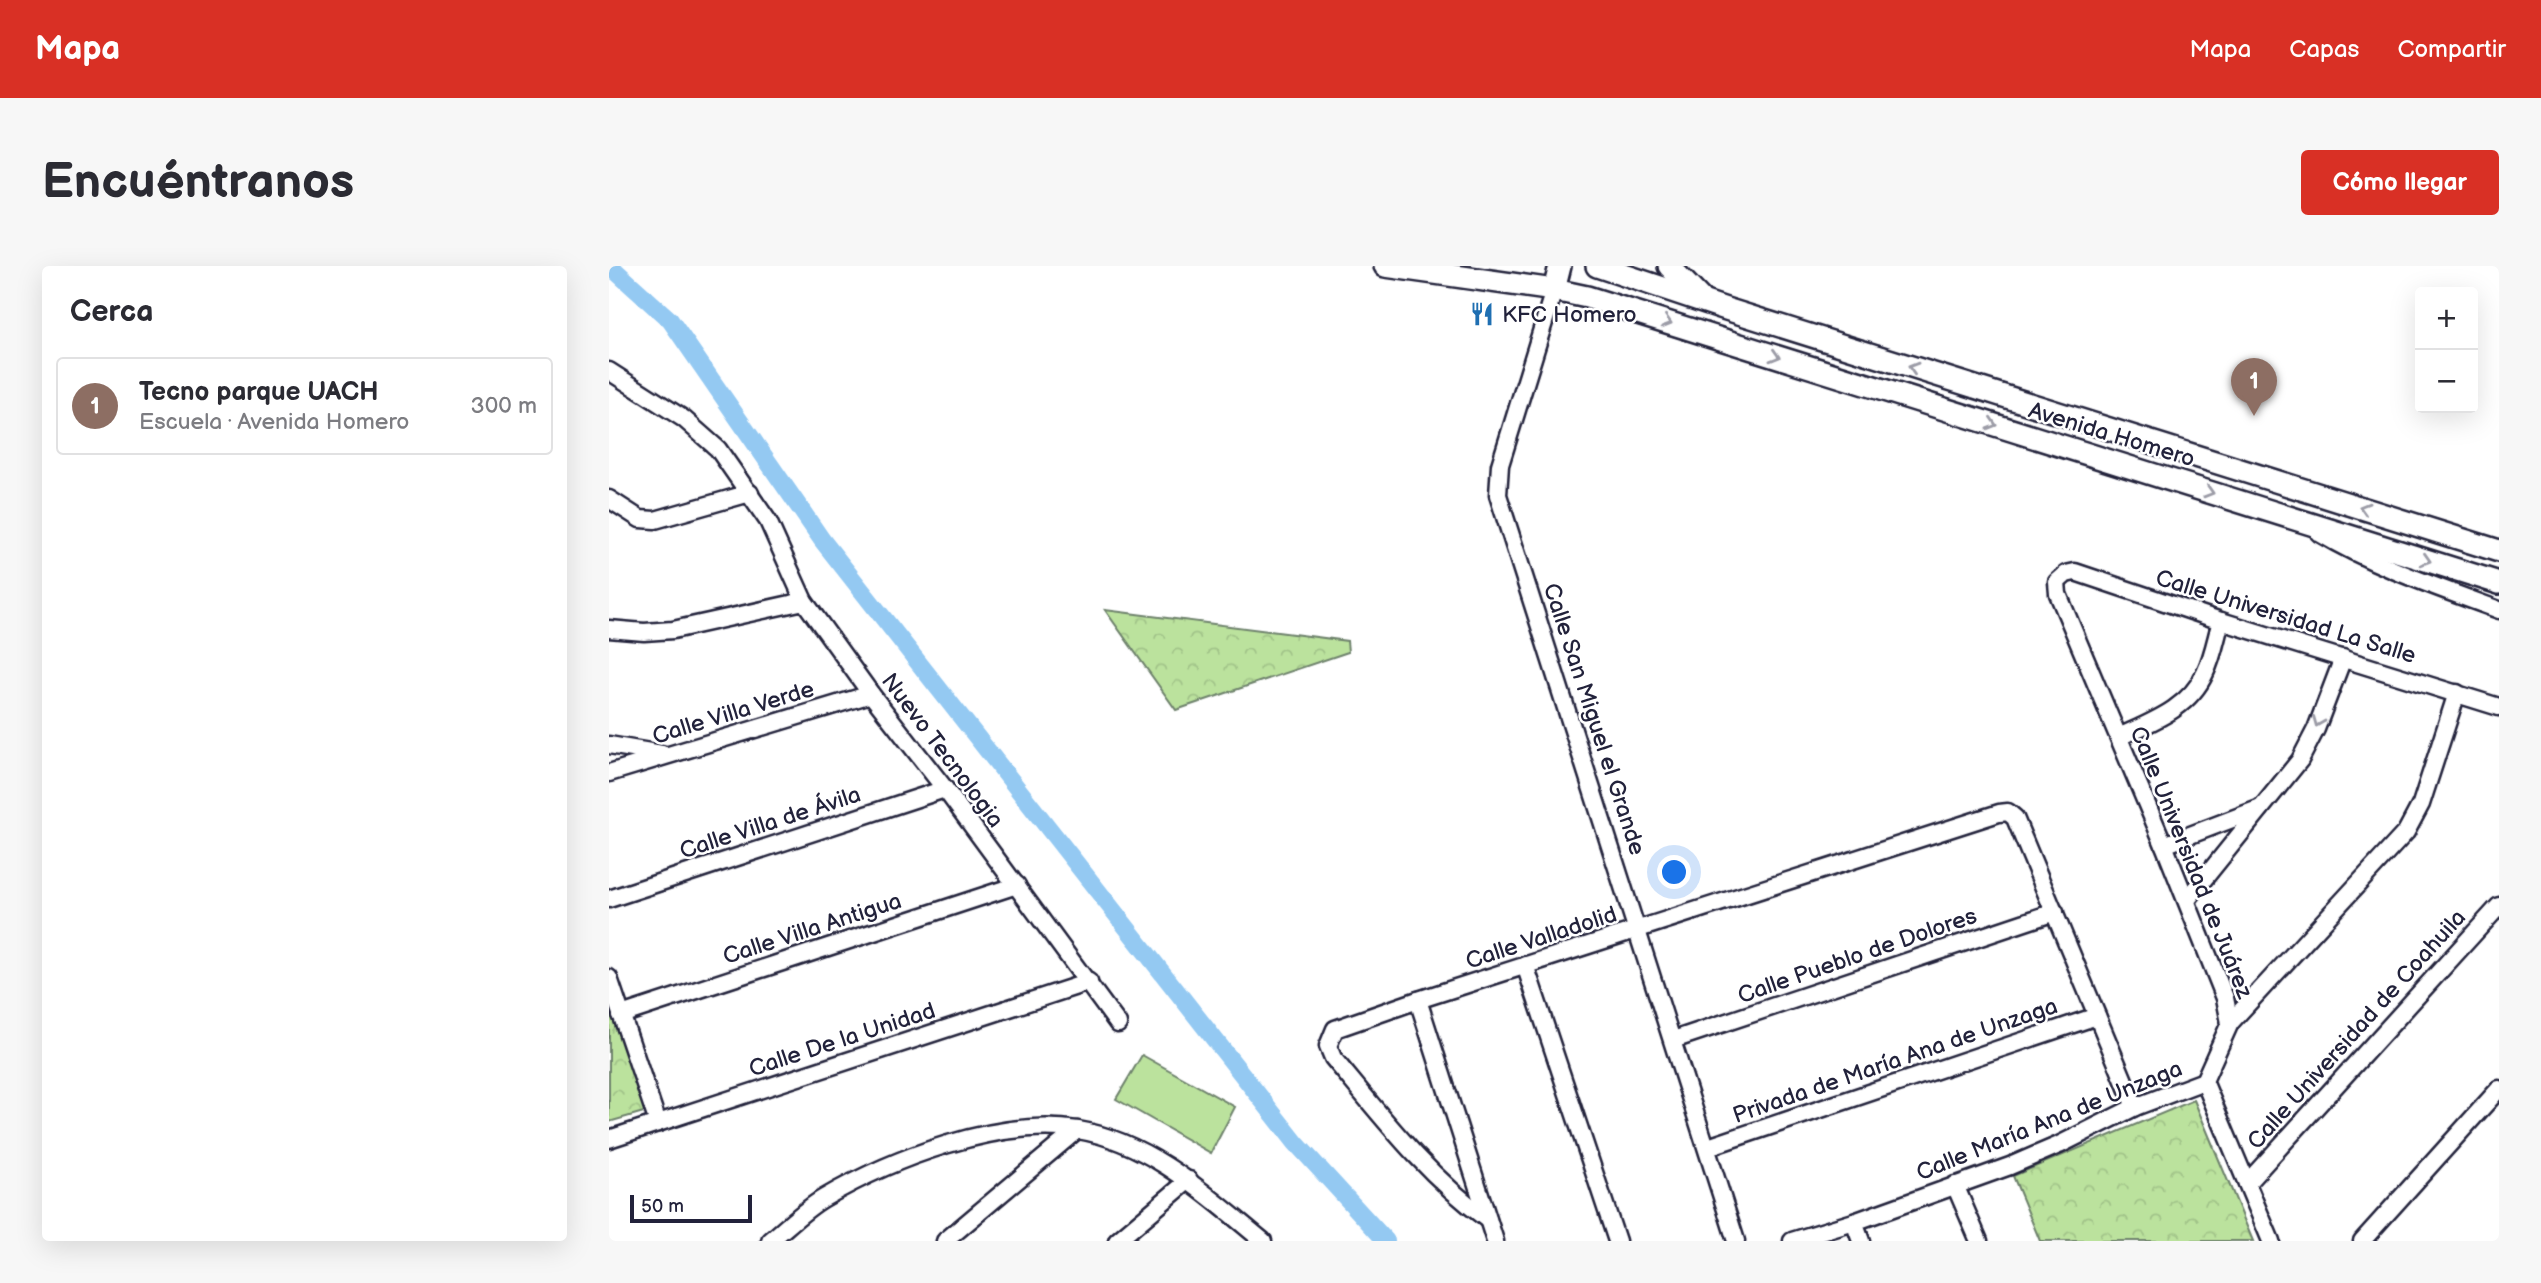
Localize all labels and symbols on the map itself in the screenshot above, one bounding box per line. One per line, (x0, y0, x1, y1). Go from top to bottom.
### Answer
restaurant icon: KFC Homero (1468, 300, 1496, 328)
place label: KFC Homero (1502, 301, 1637, 329)
one-way arrow (1661, 314, 1673, 329)
one-way arrow (1768, 348, 1780, 362)
pin: 1 (2231, 358, 2277, 416)
one-way arrow (1907, 361, 1919, 376)
street label: Avenida Homero (2025, 396, 2198, 474)
one-way arrow (1985, 416, 1997, 430)
one-way arrow (2202, 484, 2214, 499)
one-way arrow (2358, 502, 2370, 517)
one-way arrow (2419, 552, 2431, 567)
street label: Calle Universidad La Salle (2152, 564, 2419, 670)
street label: Calle San Miguel el Grande (1537, 580, 1651, 859)
street label: Nuevo Tecnologia (875, 668, 1009, 833)
street label: Calle Villa Verde (649, 675, 818, 751)
one-way arrow (2313, 715, 2327, 727)
street label: Calle Universidad de Juárez (2124, 722, 2259, 1003)
street label: Calle Villa de Ávila (676, 780, 864, 865)
your location (1657, 855, 1691, 889)
street label: Calle Villa Antigua (719, 887, 905, 971)
street label: Calle Valladolid (1462, 900, 1620, 976)
street label: Calle Pueblo de Dolores (1734, 902, 1980, 1010)
street label: Calle Universidad de Coahuila (2242, 904, 2472, 1155)
street label: Privada de María Ana de Unzaga (1729, 992, 2061, 1130)
street label: Calle De la Unidad (746, 997, 939, 1083)
street label: Calle María Ana de Unzaga (1912, 1055, 2186, 1187)
scale bar (630, 1192, 753, 1224)

